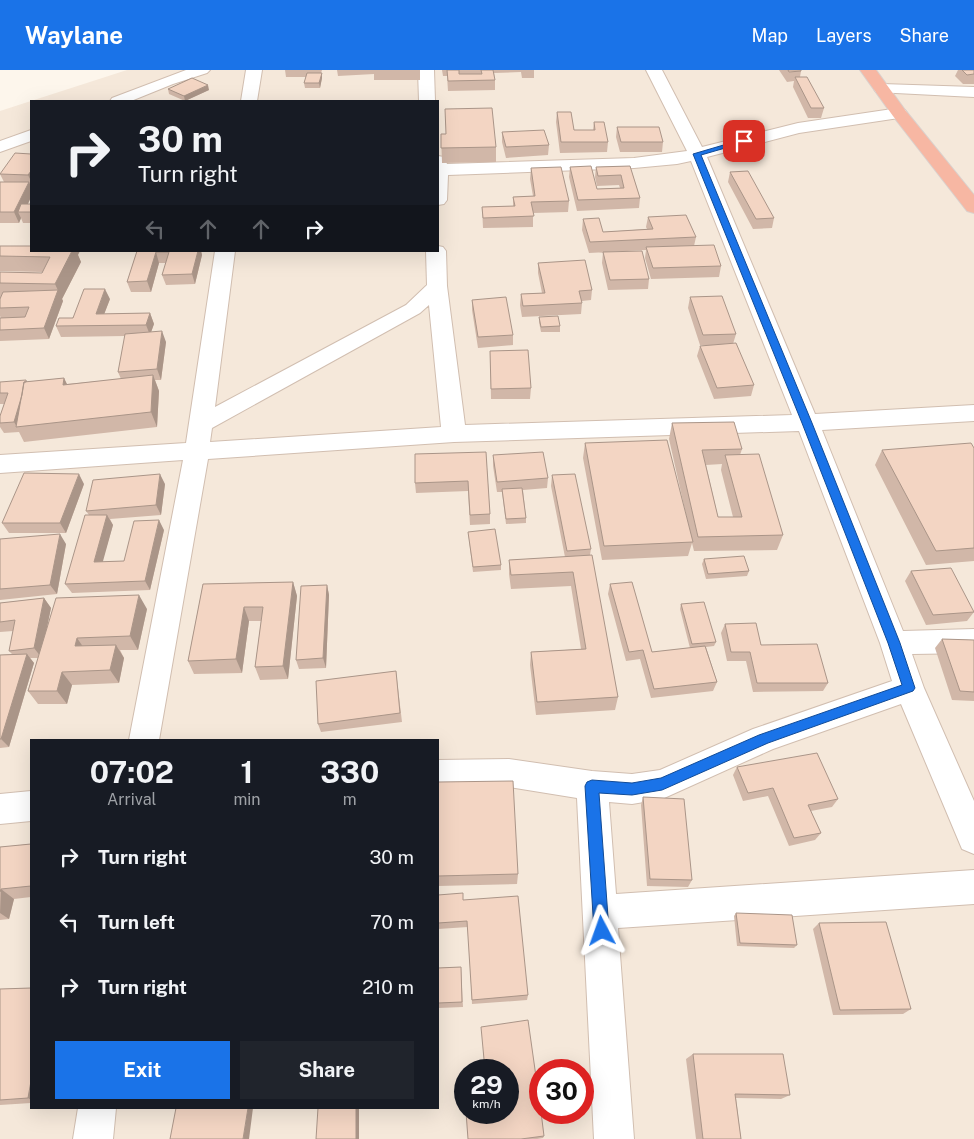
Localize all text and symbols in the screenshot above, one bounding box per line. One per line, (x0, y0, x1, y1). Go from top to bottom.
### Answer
text: Waylane (25, 21, 123, 49)
text: Map (752, 25, 788, 46)
text: Layers (816, 25, 872, 46)
text: Share (900, 25, 949, 46)
text: 30 m (138, 119, 223, 160)
icon: right (55, 120, 120, 185)
pin (723, 120, 765, 162)
icon: arrive (730, 127, 758, 155)
text: Turn right (138, 161, 238, 187)
icon: left (141, 215, 169, 243)
icon: ahead (194, 215, 222, 243)
icon: ahead (247, 215, 275, 243)
icon: right (300, 215, 328, 243)
text: 07:02 (90, 754, 174, 790)
text: 1 (241, 754, 253, 790)
text: 330 (320, 754, 379, 790)
text: Arrival (107, 790, 156, 809)
text: min (233, 790, 261, 809)
text: m (343, 790, 357, 809)
icon: right (55, 843, 83, 871)
text: Turn right (98, 846, 187, 868)
text: 30 m (369, 846, 414, 868)
position arrow (575, 904, 627, 956)
icon: left (55, 908, 83, 936)
text: Turn left (98, 911, 175, 933)
text: 70 m (370, 911, 414, 933)
icon: right (55, 973, 83, 1001)
text: Turn right (98, 976, 187, 998)
text: 210 m (362, 976, 414, 998)
button: Exit (55, 1041, 230, 1099)
button: Share (240, 1041, 414, 1099)
speed limit sign: 30 (529, 1059, 594, 1124)
text: 29 (470, 1070, 503, 1100)
text: km/h (472, 1097, 501, 1111)

